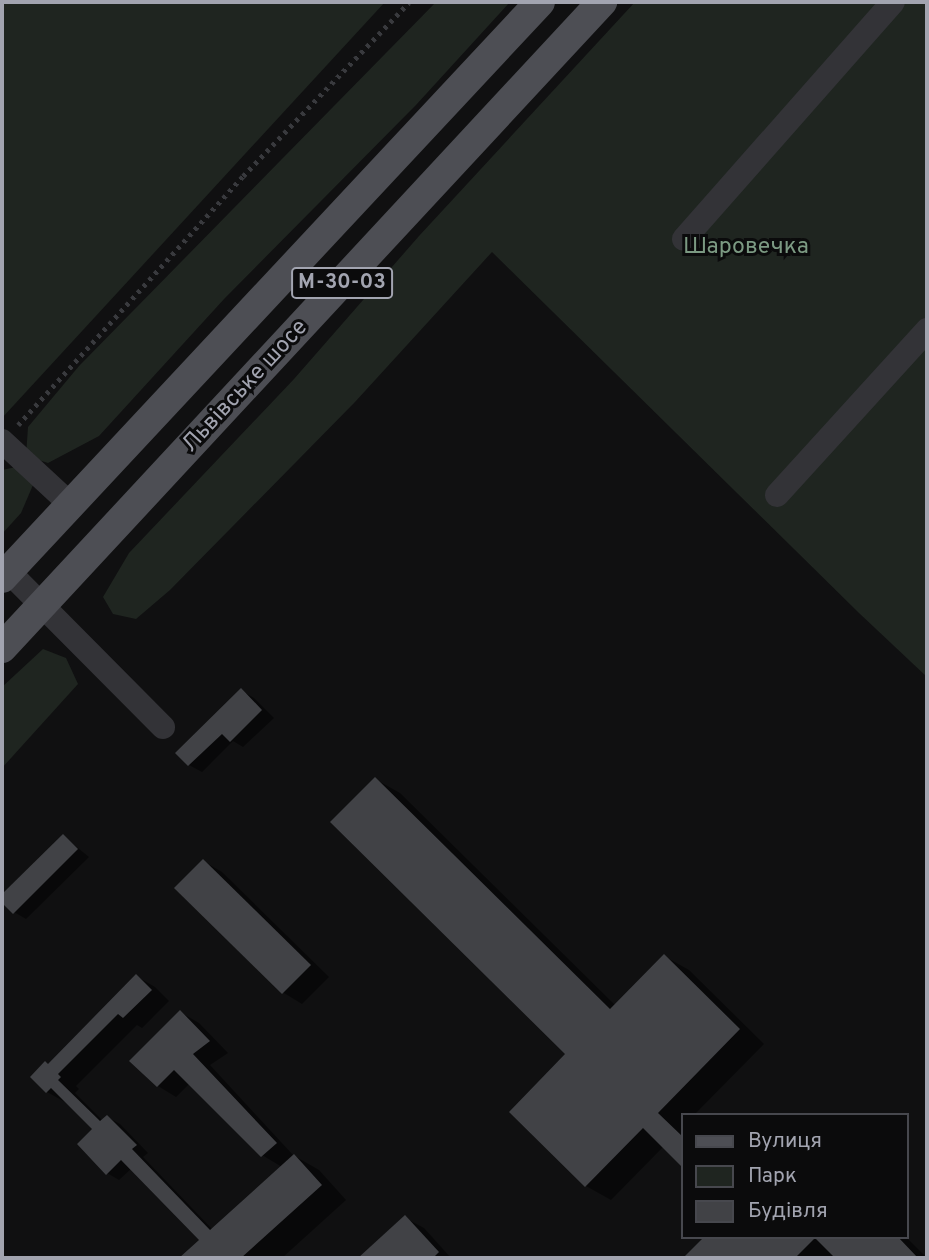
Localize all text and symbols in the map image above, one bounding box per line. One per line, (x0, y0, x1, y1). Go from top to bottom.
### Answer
park label: Шаровечка (683, 234, 809, 262)
road number: М-30-03 (290, 266, 394, 300)
street label: Львівське шосе (177, 315, 315, 459)
legend (680, 1113, 908, 1239)
text: Вулиця (748, 1128, 822, 1155)
text: Парк (748, 1163, 797, 1190)
text: Будівля (748, 1198, 828, 1225)

